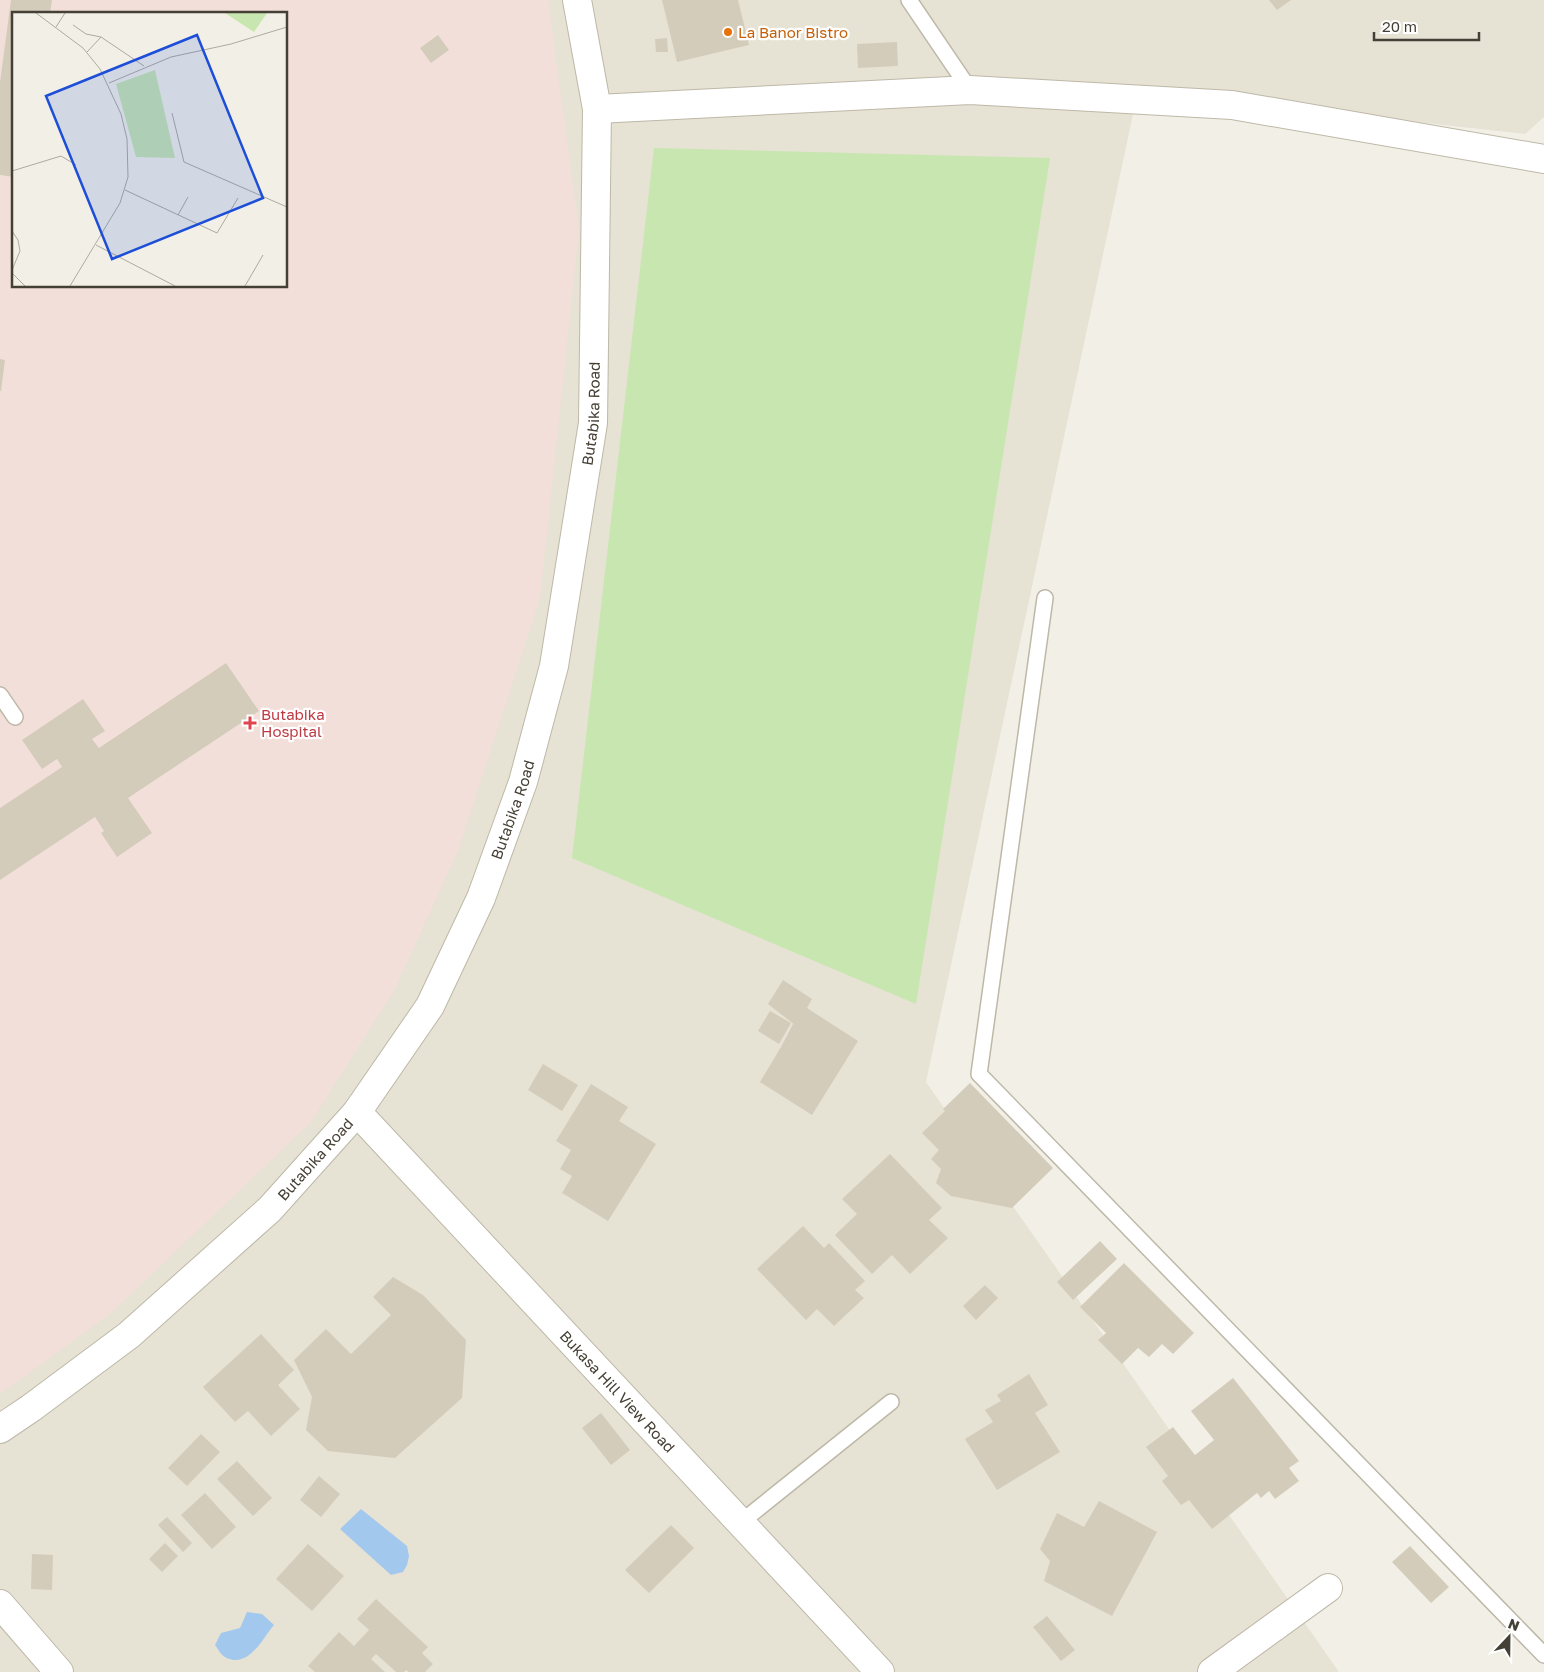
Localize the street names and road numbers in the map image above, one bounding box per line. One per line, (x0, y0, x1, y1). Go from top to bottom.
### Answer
street label: Butabika Road (577, 361, 603, 467)
street label: Butabika Road (487, 758, 538, 862)
street label: Butabika Road (273, 1114, 356, 1204)
street label: Bukasa Hill View Road (556, 1326, 679, 1456)

